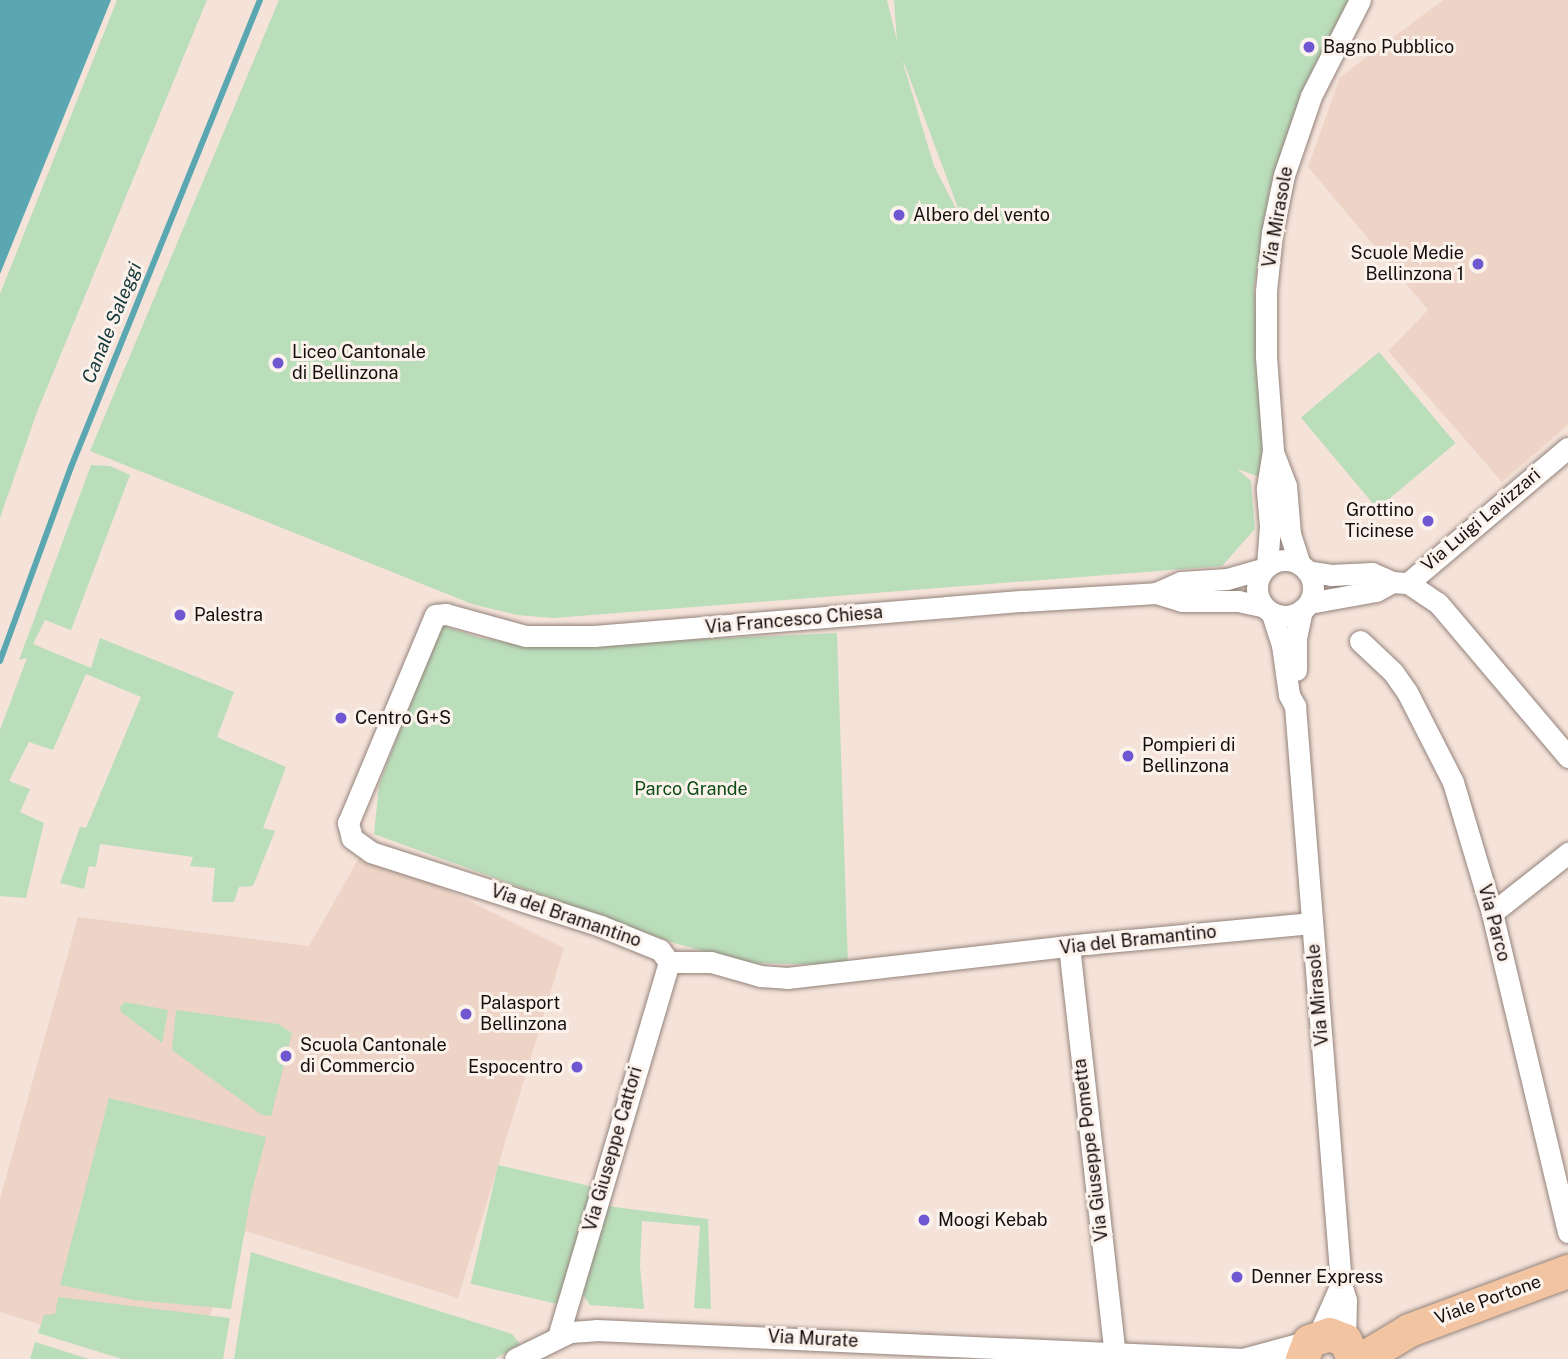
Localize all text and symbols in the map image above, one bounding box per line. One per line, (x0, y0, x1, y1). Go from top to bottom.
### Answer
place label: Bagno Pubblico (1323, 36, 1454, 58)
marker: Bagno Pubblico (1301, 39, 1317, 55)
street label: Via Mirasole (1258, 165, 1298, 269)
place label: Albero del vento (913, 204, 1050, 226)
marker: Albero del vento (891, 207, 907, 223)
place label: Scuole Medie Bellinzona 1 (1350, 243, 1464, 286)
marker: Scuole Medie Bellinzona 1 (1470, 256, 1486, 272)
water label: Canale Saleggi (77, 259, 147, 387)
place label: Liceo Cantonale di Bellinzona (292, 342, 426, 384)
marker: Liceo Cantonale di Bellinzona (270, 355, 286, 371)
street label: Via Luigi Lavizzari (1417, 464, 1545, 576)
place label: Grottino Ticinese (1345, 500, 1414, 542)
marker: Grottino Ticinese (1420, 513, 1436, 529)
street label: Via Francesco Chiesa (704, 601, 884, 639)
place label: Palestra (194, 604, 263, 626)
marker: Palestra (172, 607, 188, 623)
place label: Centro G+S (355, 707, 451, 729)
marker: Centro G+S (333, 710, 349, 726)
place label: Pompieri di Bellinzona (1142, 735, 1236, 778)
marker: Pompieri di Bellinzona (1120, 748, 1136, 764)
park label: Parco Grande (634, 778, 748, 800)
street label: Via del Bramantino (488, 880, 644, 952)
street label: Via Parco (1473, 882, 1515, 964)
street label: Via del Bramantino (1058, 921, 1218, 959)
street label: Via Mirasole (1303, 943, 1333, 1047)
place label: Palasport Bellinzona (480, 993, 567, 1036)
marker: Palasport Bellinzona (458, 1006, 474, 1022)
place label: Scuola Cantonale di Commercio (300, 1035, 447, 1078)
marker: Scuola Cantonale di Commercio (278, 1048, 294, 1064)
place label: Espocentro (468, 1056, 563, 1078)
street label: Via Giuseppe Pometta (1069, 1057, 1113, 1243)
marker: Espocentro (569, 1059, 585, 1075)
street label: Via Giuseppe Cattori (579, 1064, 647, 1234)
place label: Moogi Kebab (938, 1209, 1047, 1231)
marker: Moogi Kebab (916, 1212, 932, 1228)
place label: Denner Express (1251, 1266, 1383, 1288)
marker: Denner Express (1229, 1269, 1245, 1285)
street label: Viale Portone (1432, 1271, 1544, 1329)
street label: Via Murate (767, 1326, 859, 1352)

